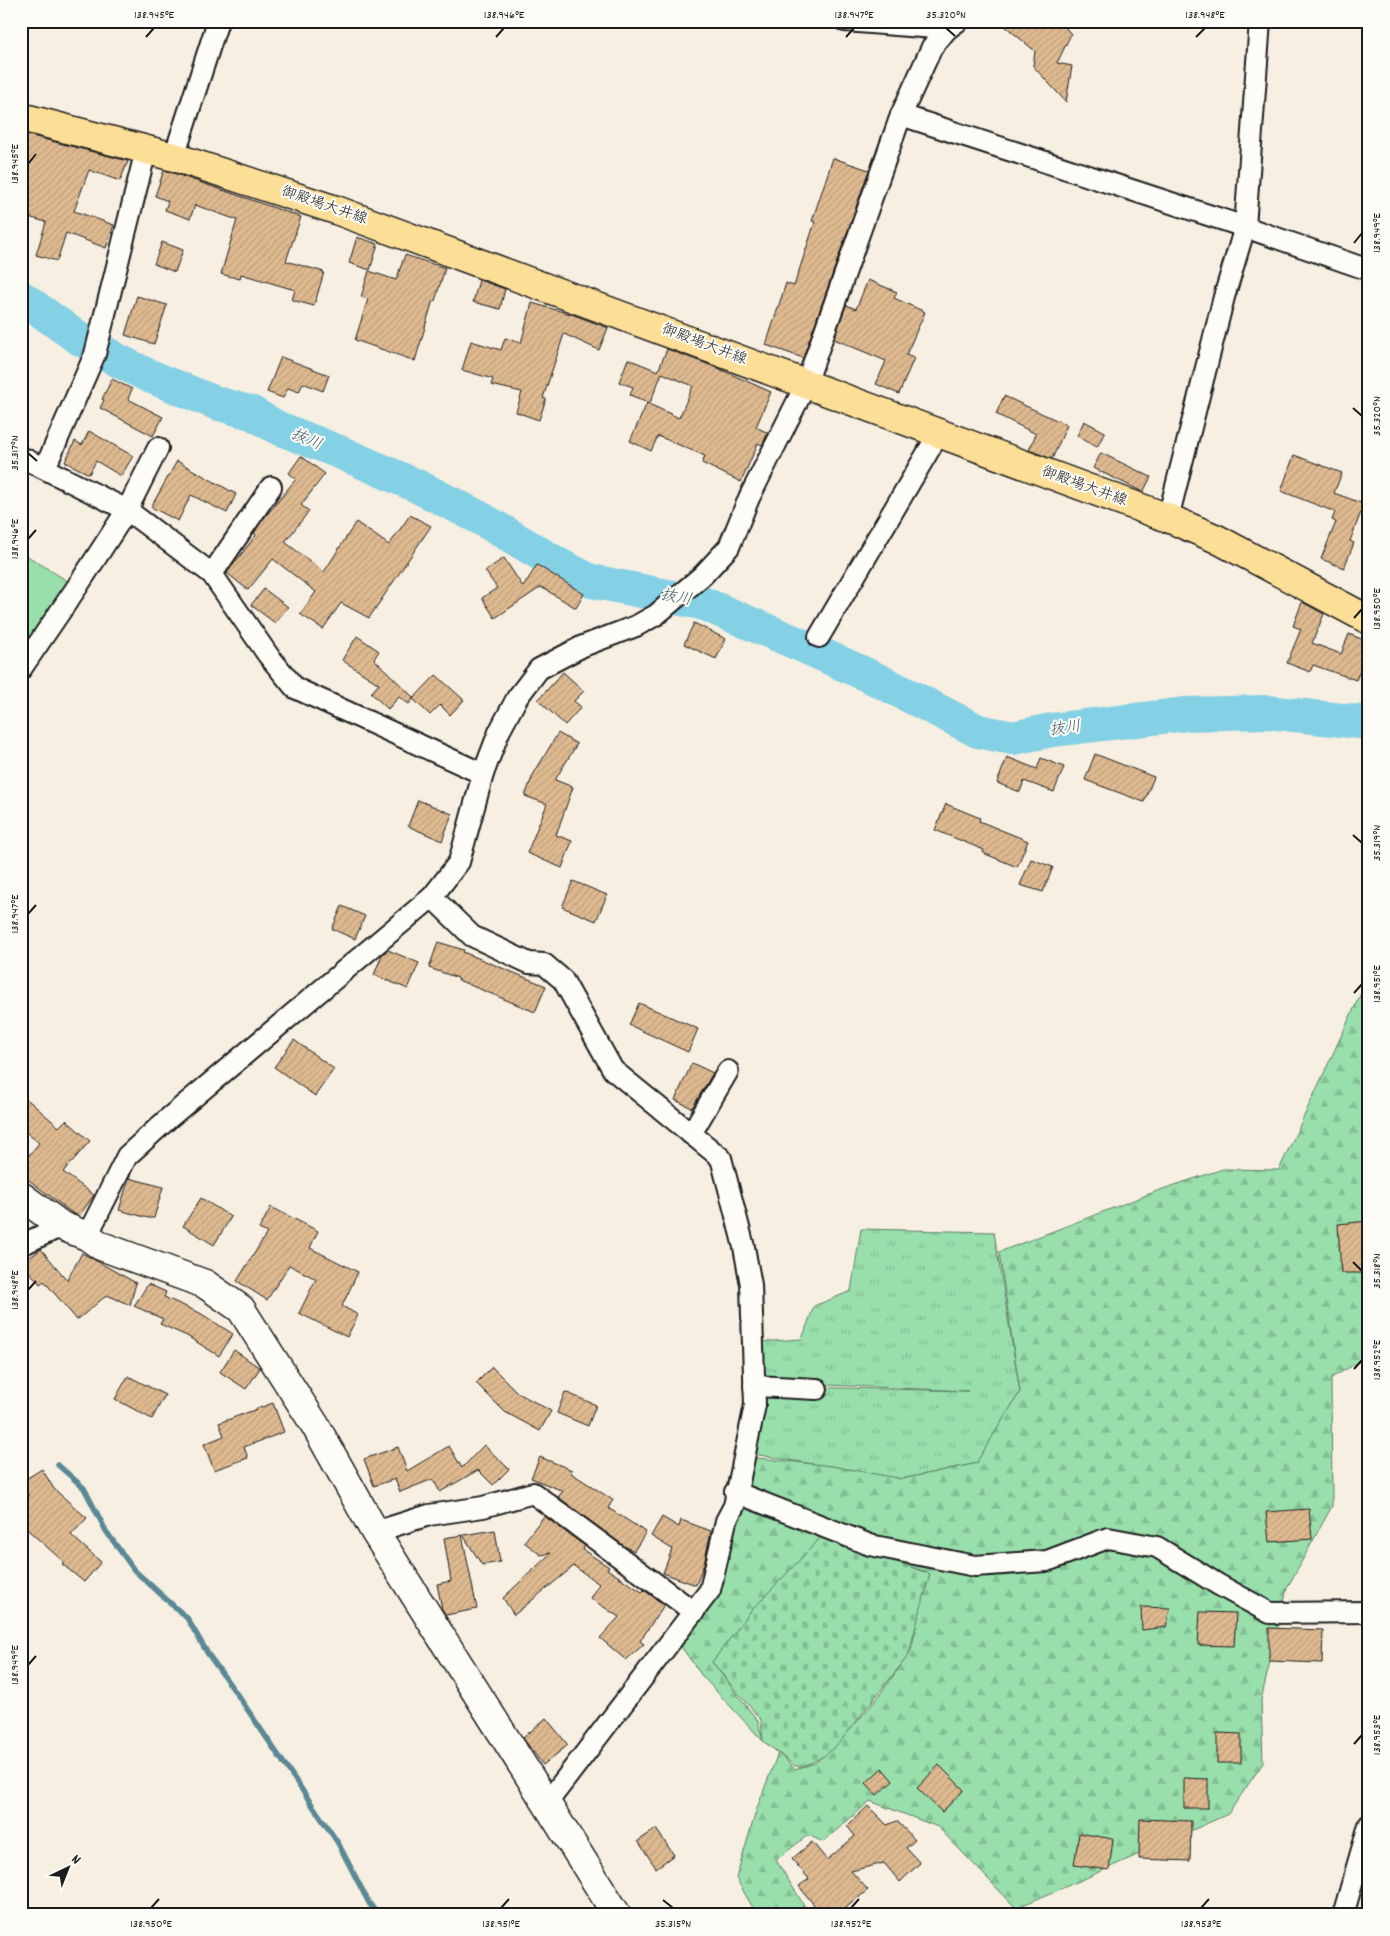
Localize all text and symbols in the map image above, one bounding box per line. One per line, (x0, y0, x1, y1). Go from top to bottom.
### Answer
text: 138.945°E (134, 7, 175, 24)
text: 138.946°E (484, 7, 525, 24)
text: 138.947°E (834, 7, 874, 24)
text: 35.320°N (926, 7, 966, 24)
text: 138.948°E (1185, 7, 1225, 24)
text: 138.945°E (7, 143, 24, 184)
street label: 御殿場大井線 (278, 181, 370, 231)
text: 138.949°E (1369, 212, 1386, 253)
street label: 御殿場大井線 (658, 319, 750, 371)
text: 35.320°N (1369, 396, 1386, 436)
water label: 抜川 (287, 423, 325, 457)
text: 35.317°N (7, 435, 24, 471)
street label: 御殿場大井線 (1038, 461, 1130, 513)
text: 138.946°E (7, 518, 24, 559)
water label: 抜川 (658, 584, 694, 612)
text: 138.950°E (1369, 588, 1386, 630)
water label: 抜川 (1048, 715, 1082, 743)
text: 35.319°N (1369, 825, 1386, 861)
text: 138.947°E (7, 894, 24, 934)
text: 138.951°E (1369, 965, 1386, 1003)
text: 35.318°N (1369, 1253, 1386, 1289)
text: 138.948°E (7, 1270, 24, 1310)
text: 138.952°E (1369, 1339, 1386, 1380)
text: 138.949°E (7, 1644, 24, 1685)
text: 138.953°E (1369, 1714, 1386, 1755)
north arrow (42, 1844, 92, 1894)
text: N (66, 1850, 85, 1870)
text: 138.950°E (130, 1916, 172, 1933)
text: 138.951°E (482, 1916, 520, 1933)
text: 35.315°N (655, 1916, 691, 1933)
text: 138.952°E (831, 1916, 872, 1933)
text: 138.953°E (1181, 1916, 1222, 1933)

